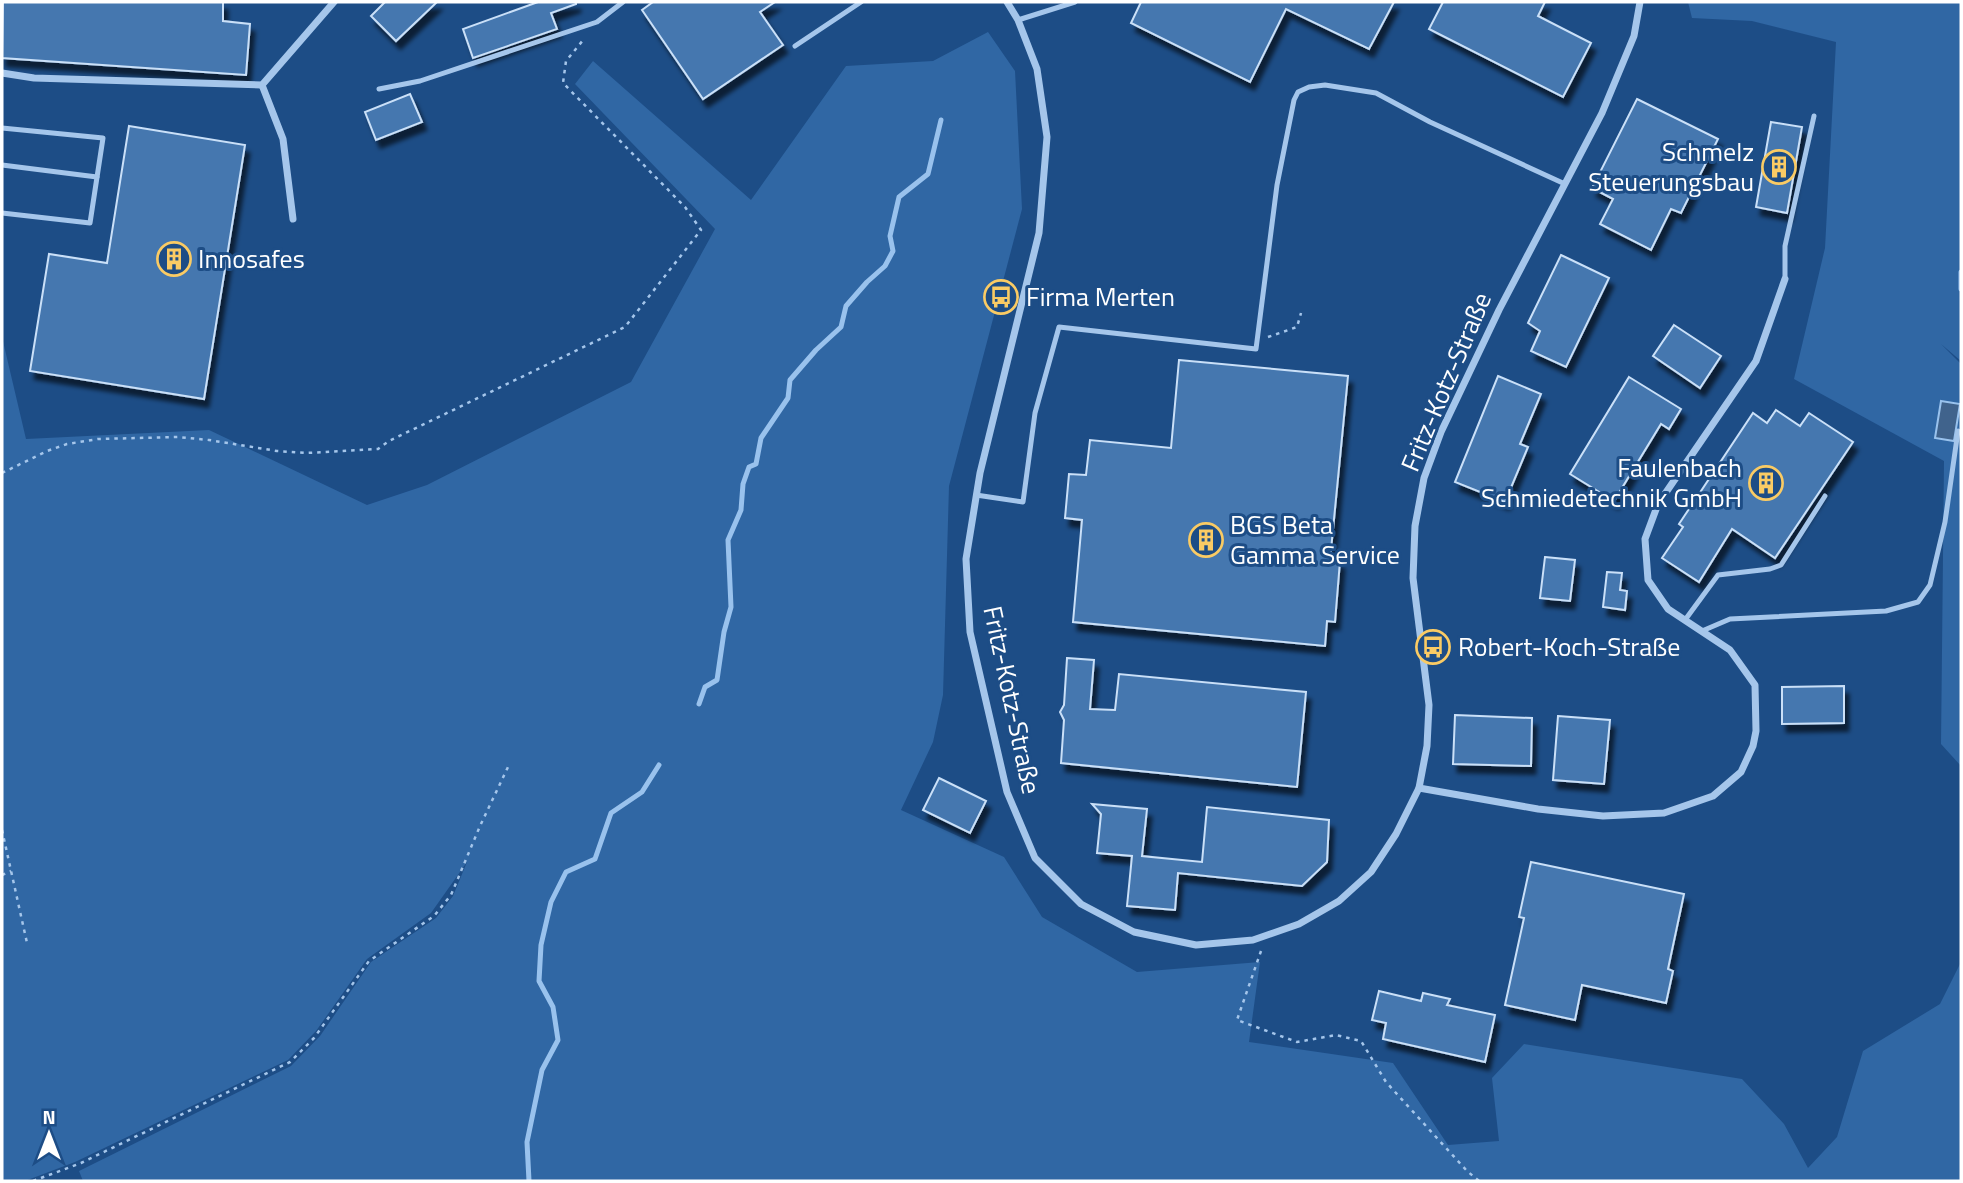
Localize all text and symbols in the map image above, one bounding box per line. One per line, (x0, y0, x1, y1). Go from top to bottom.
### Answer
place label: Schmelz Steuerungsbau (1588, 132, 1754, 201)
building icon: Schmelz Steuerungsbau (1760, 148, 1798, 186)
place label: Innosafes (198, 239, 305, 278)
building icon: Innosafes (155, 240, 193, 278)
place label: Firma Merten (1026, 277, 1175, 316)
bus stop icon: Firma Merten (982, 278, 1020, 316)
street label: Fritz-Kotz-Straße (1390, 286, 1501, 477)
place label: Faulenbach Schmiedetechnik GmbH (1481, 448, 1742, 517)
building icon: Faulenbach Schmiedetechnik GmbH (1747, 464, 1785, 502)
place label: BGS Beta Gamma Service (1230, 505, 1400, 574)
building icon: BGS Beta Gamma Service (1187, 521, 1225, 559)
street label: Fritz-Kotz-Straße (974, 602, 1051, 797)
place label: Robert-Koch-Straße (1458, 627, 1680, 666)
bus stop icon: Robert-Koch-Straße (1414, 628, 1452, 666)
north arrow (14, 1099, 84, 1169)
text: N (42, 1102, 56, 1131)

